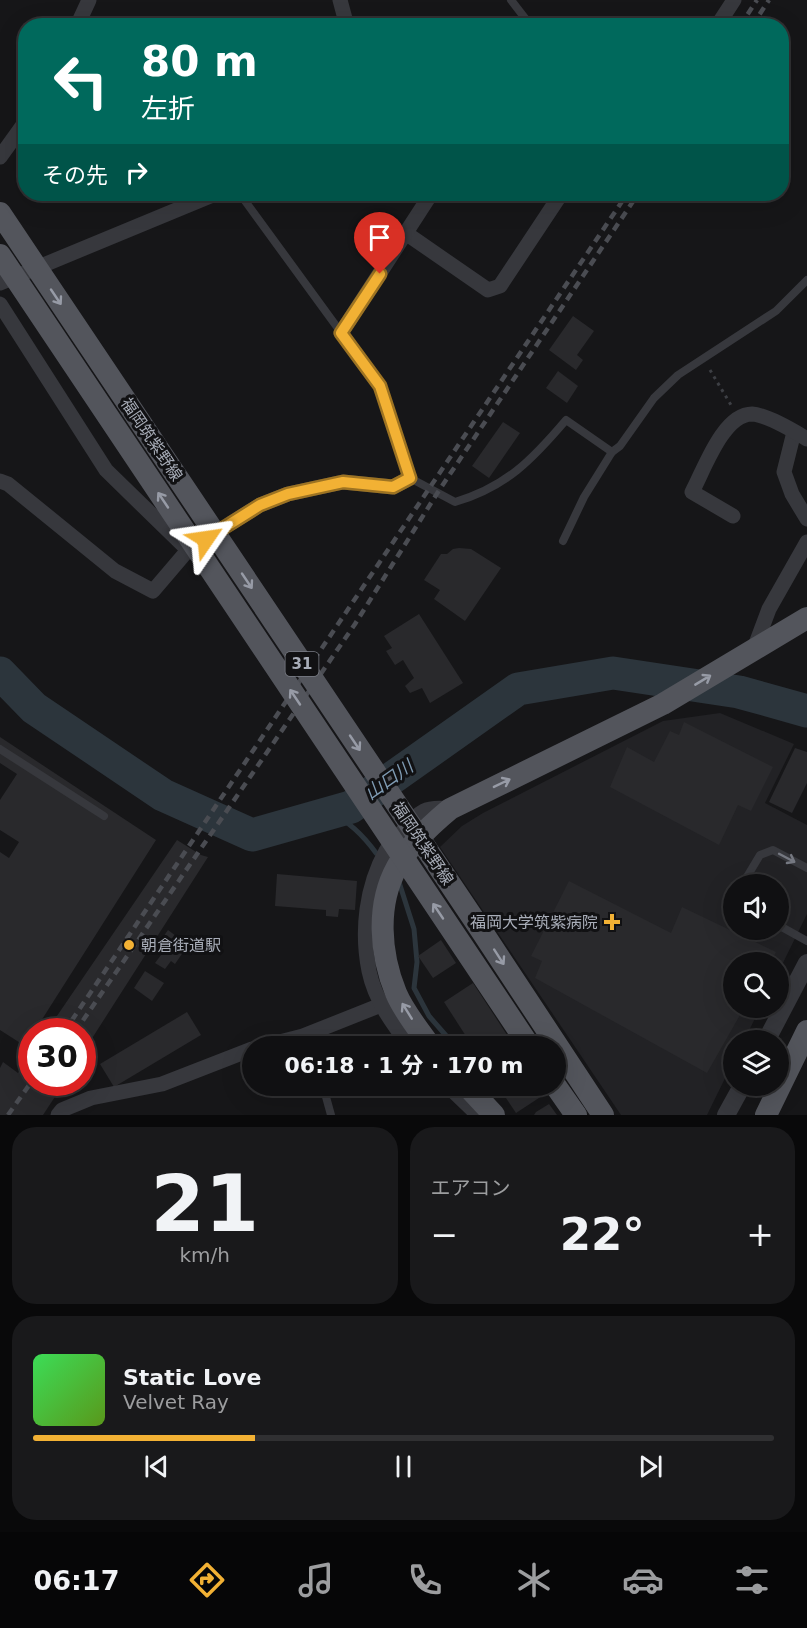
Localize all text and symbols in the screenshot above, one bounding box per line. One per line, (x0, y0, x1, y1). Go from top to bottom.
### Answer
text: 80 m (141, 37, 258, 86)
icon: left (42, 42, 120, 120)
text: 左折 (141, 93, 195, 124)
icon: right (120, 156, 153, 189)
text: その先 (42, 163, 108, 188)
pin (354, 212, 405, 274)
icon: arrive (363, 221, 396, 254)
one-way arrow (50, 288, 62, 305)
street label: 福岡筑紫野線 (117, 394, 186, 484)
one-way arrow (157, 492, 169, 509)
position arrow (174, 507, 238, 571)
one-way arrow (241, 572, 253, 589)
road number: 31 (286, 652, 318, 676)
one-way arrow (694, 673, 711, 685)
one-way arrow (289, 689, 301, 706)
one-way arrow (349, 734, 361, 750)
water label: 山口川 (361, 754, 418, 804)
one-way arrow (493, 776, 511, 788)
street label: 福岡筑紫野線 (388, 798, 457, 888)
one-way arrow (778, 852, 795, 864)
map controls (723, 874, 789, 1096)
button: sound (723, 874, 789, 940)
one-way arrow (432, 904, 444, 920)
place label: 福岡大学筑紫病院 (470, 913, 598, 932)
marker: 福岡大学筑紫病院 (603, 913, 621, 931)
place label: 朝倉街道駅 (141, 936, 221, 955)
marker: 朝倉街道駅 (122, 938, 136, 952)
one-way arrow (493, 948, 505, 965)
button: search (723, 952, 789, 1018)
one-way arrow (400, 1003, 412, 1020)
speed limit sign: 30 (18, 1018, 96, 1096)
button: layers (723, 1030, 789, 1096)
text: 06:18 · 1 分 · 170 m (285, 1053, 523, 1078)
text: 21 (150, 1159, 259, 1249)
text: エアコン (431, 1176, 511, 1200)
text: 22° (560, 1208, 645, 1261)
text: − (431, 1215, 458, 1254)
text: + (746, 1215, 774, 1254)
text: km/h (180, 1243, 230, 1267)
text: Static Love (123, 1365, 261, 1390)
text: Velvet Ray (123, 1390, 229, 1414)
icon: previous (140, 1450, 173, 1483)
icon: pause (387, 1450, 420, 1483)
icon: next (634, 1450, 667, 1483)
icon: directions (186, 1559, 228, 1601)
icon: music (295, 1559, 337, 1601)
icon: phone (404, 1559, 446, 1601)
icon: climate (513, 1559, 555, 1601)
icon: car (622, 1559, 664, 1601)
icon: filters (731, 1559, 773, 1601)
text: 06:17 (34, 1565, 119, 1596)

